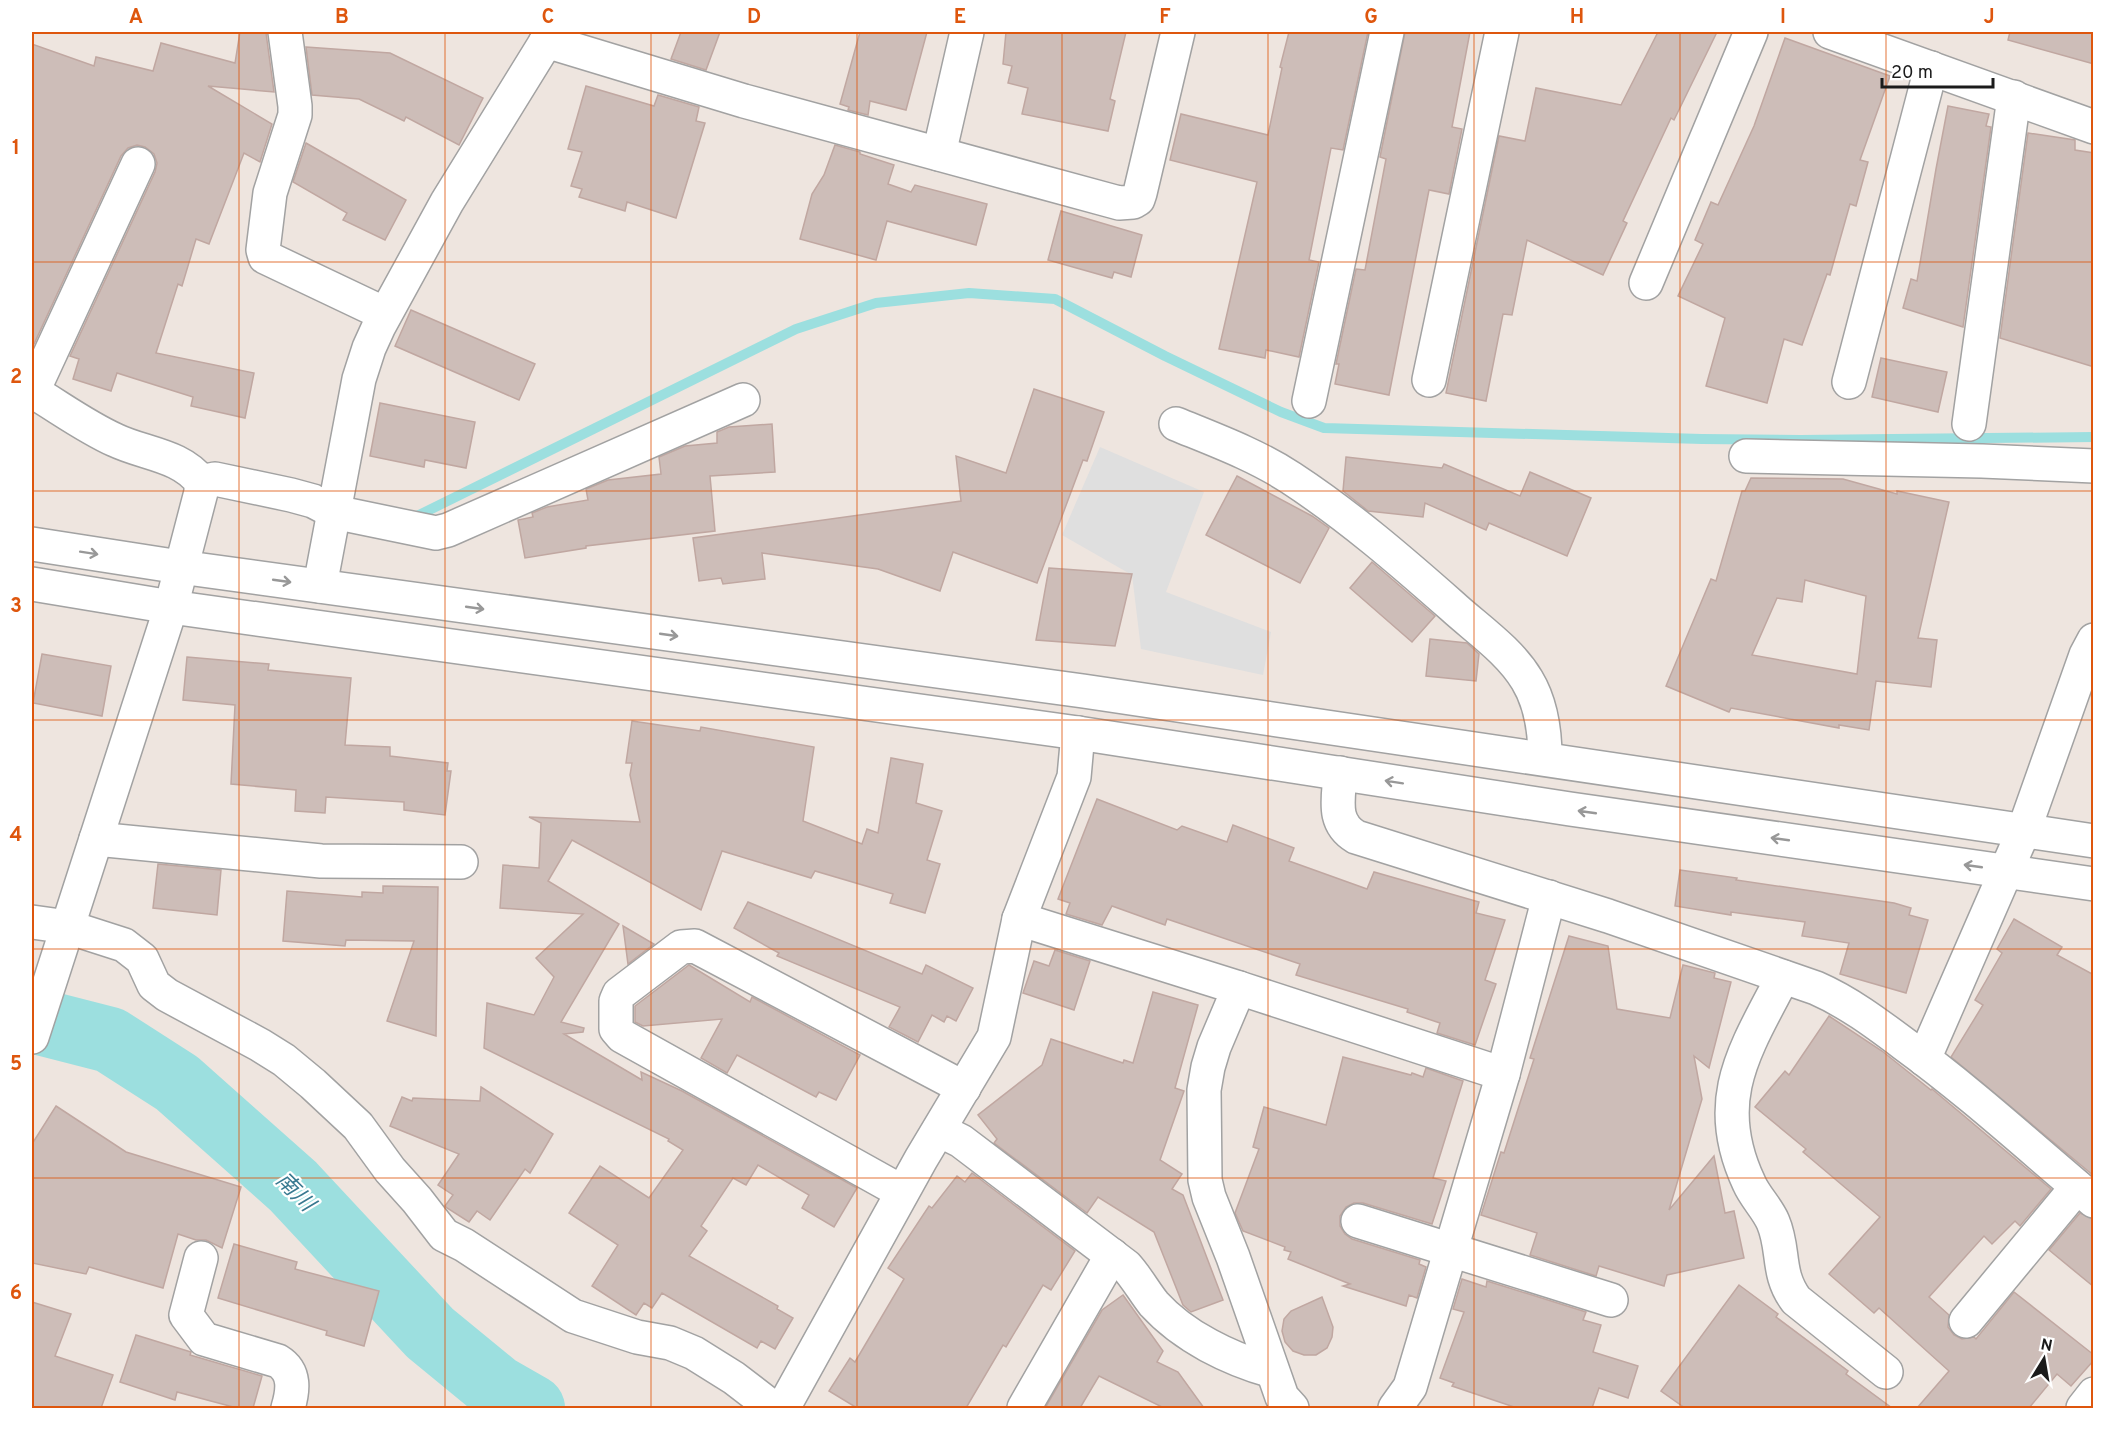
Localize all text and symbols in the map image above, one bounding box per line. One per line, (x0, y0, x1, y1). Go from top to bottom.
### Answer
text: A (129, 5, 143, 31)
text: B (335, 5, 349, 31)
text: C (542, 5, 554, 31)
text: D (747, 5, 761, 31)
text: E (954, 5, 966, 31)
text: F (1159, 5, 1171, 31)
text: G (1364, 5, 1378, 31)
text: H (1570, 5, 1584, 31)
text: I (1780, 5, 1786, 31)
text: J (1983, 5, 1995, 31)
scale bar (1882, 51, 1993, 89)
text: 20 m (1891, 62, 1933, 85)
text: 1 (12, 136, 20, 162)
text: 2 (10, 365, 22, 391)
one-way arrow (79, 548, 99, 559)
one-way arrow (272, 576, 292, 587)
text: 3 (10, 594, 22, 620)
one-way arrow (465, 602, 485, 613)
one-way arrow (658, 629, 678, 640)
one-way arrow (1385, 776, 1405, 787)
one-way arrow (1578, 806, 1597, 817)
text: 4 (10, 823, 22, 849)
one-way arrow (1771, 834, 1791, 845)
one-way arrow (1964, 861, 1984, 872)
text: 5 (10, 1052, 22, 1078)
water label: 南川 (269, 1168, 321, 1219)
text: 6 (10, 1281, 22, 1307)
north arrow (2014, 1329, 2074, 1389)
text: N (2039, 1335, 2054, 1357)

